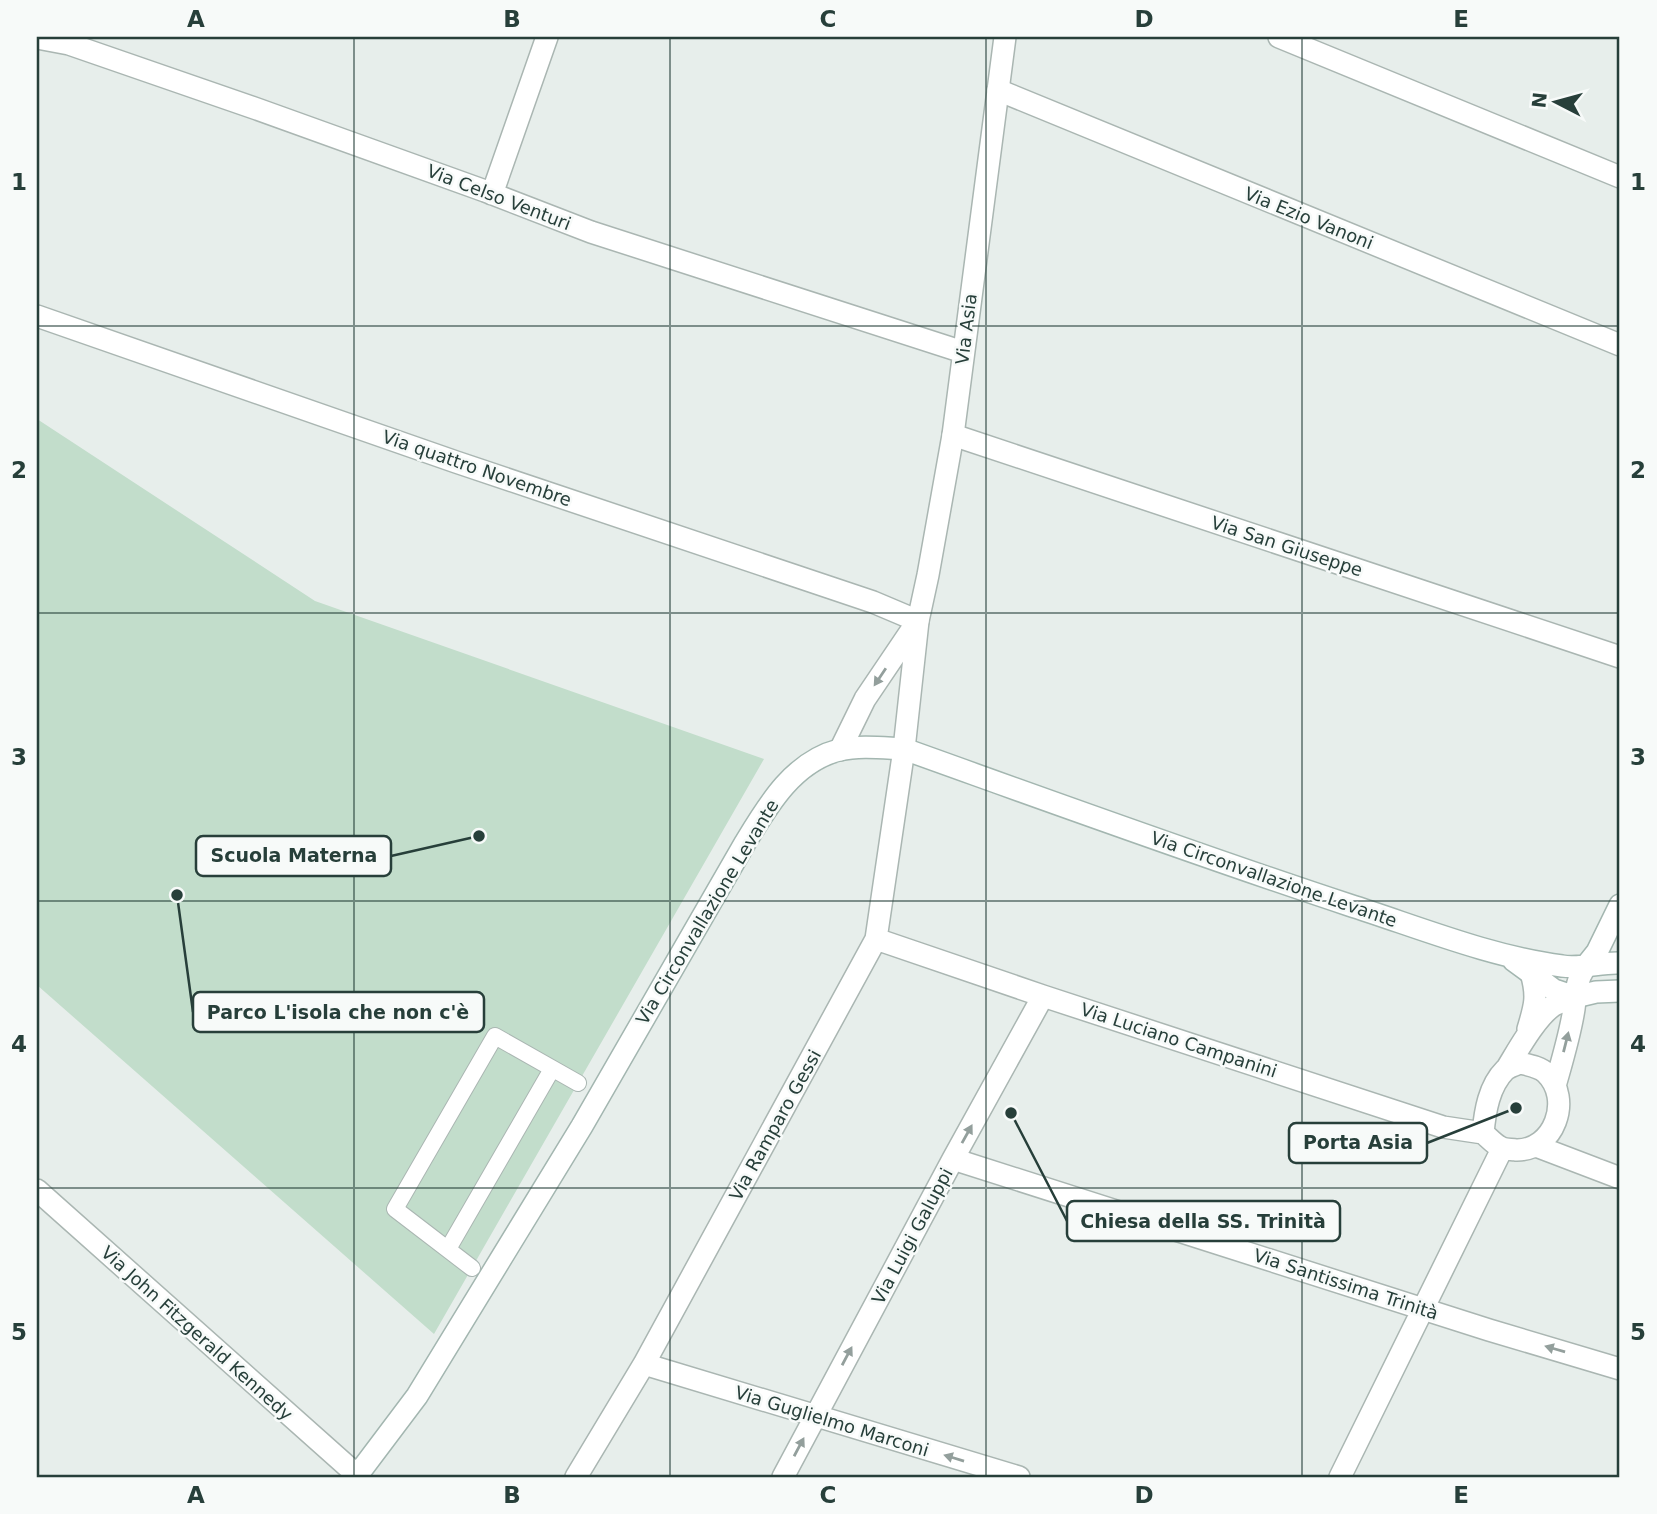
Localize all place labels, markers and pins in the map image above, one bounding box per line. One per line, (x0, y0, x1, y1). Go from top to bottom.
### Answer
callout: Scuola Materna (196, 836, 391, 876)
callout: Parco L'isola che non c'è (193, 992, 484, 1032)
callout: Porta Asia (1289, 1123, 1427, 1163)
callout: Chiesa della SS. Trinità (1067, 1201, 1340, 1241)

